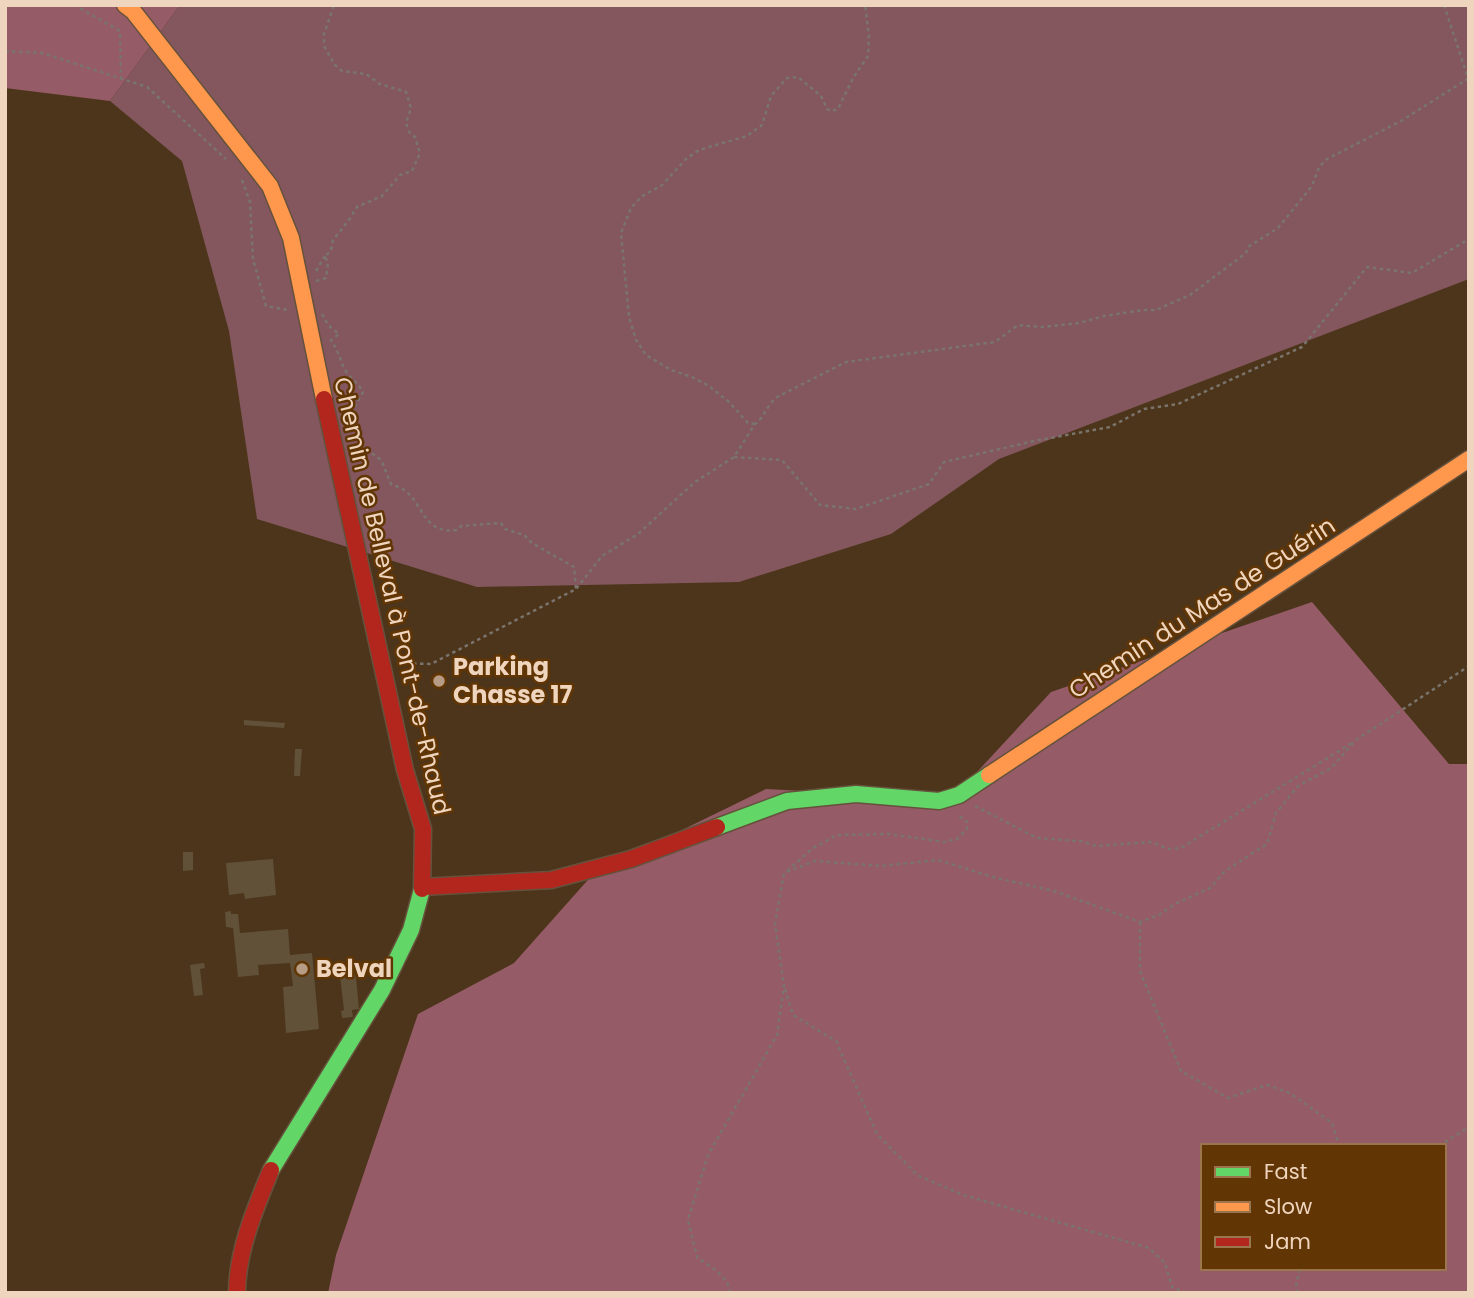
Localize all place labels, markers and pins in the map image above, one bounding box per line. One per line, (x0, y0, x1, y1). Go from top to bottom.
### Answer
place label: Parking Chasse 17 (453, 650, 572, 711)
marker: Parking Chasse 17 (431, 673, 447, 689)
place label: Belval (316, 952, 392, 985)
marker: Belval (294, 961, 310, 977)

